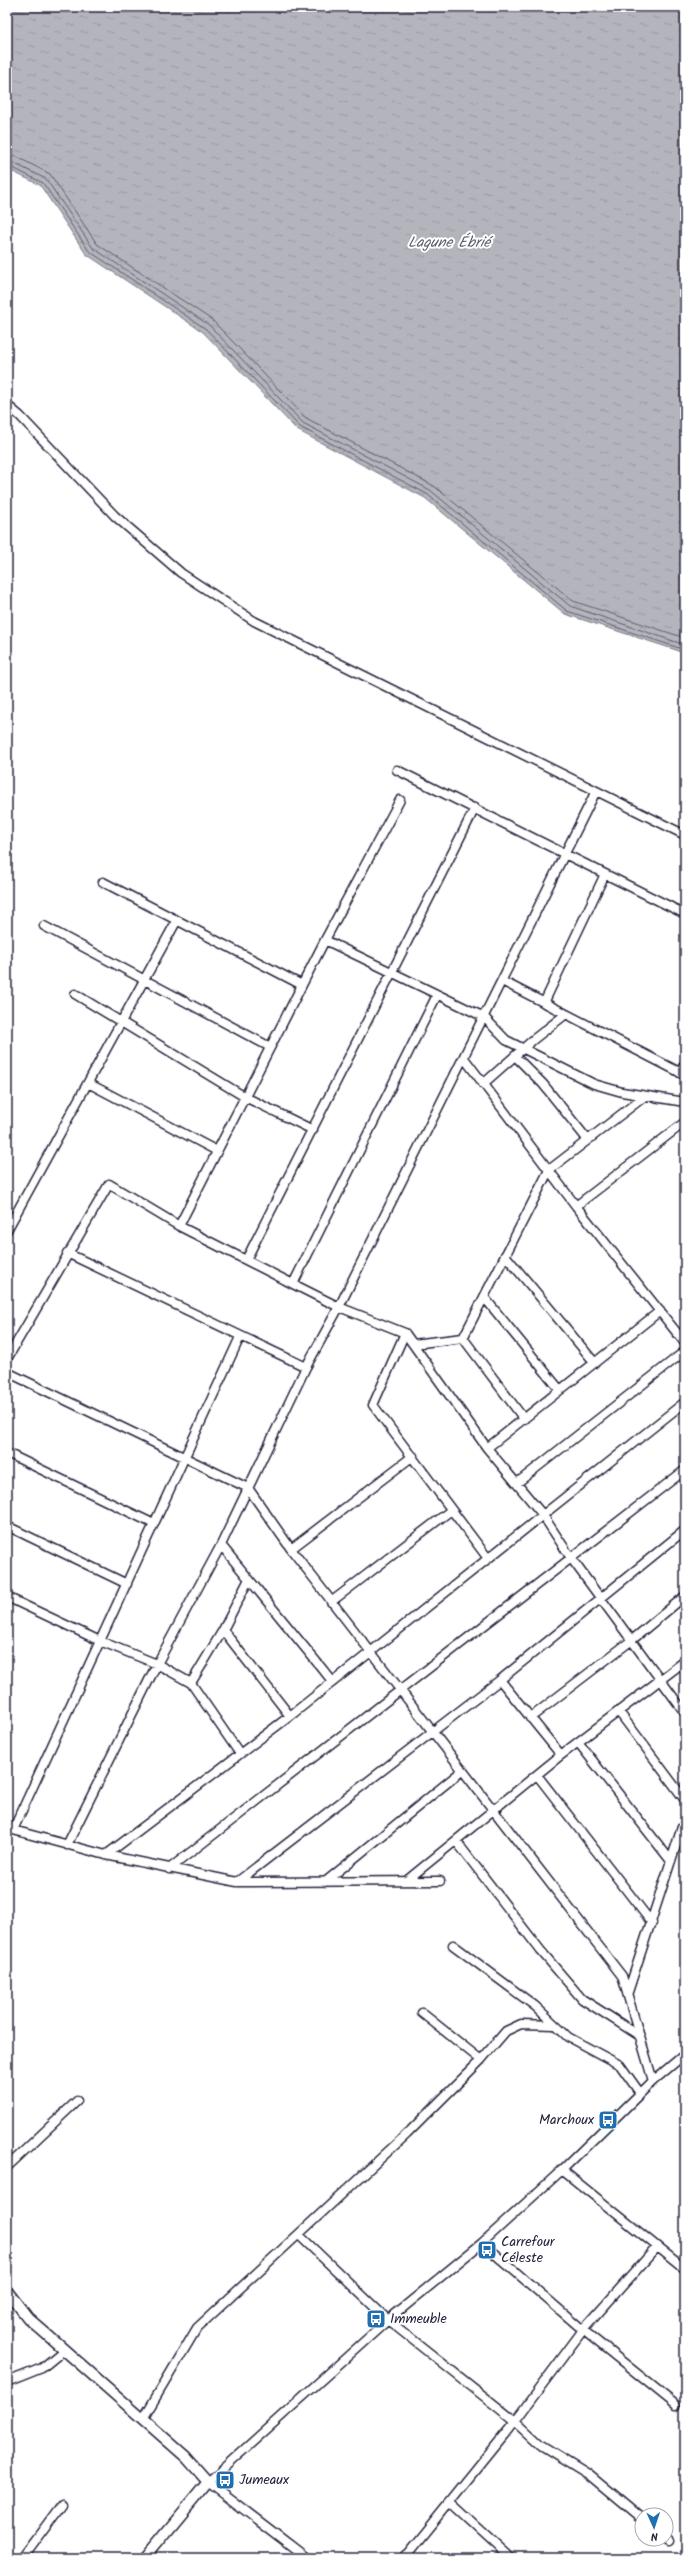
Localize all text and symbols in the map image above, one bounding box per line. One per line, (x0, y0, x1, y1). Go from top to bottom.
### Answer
water label: Lagune Ébrié (408, 231, 493, 255)
place label: Marchoux (539, 2109, 595, 2131)
bus stop icon: Marchoux (597, 2109, 619, 2131)
place label: Carrefour Céleste (501, 2231, 556, 2269)
bus stop icon: Carrefour Céleste (476, 2239, 498, 2261)
bus stop icon: Immeuble (365, 2308, 387, 2330)
place label: Immeuble (390, 2308, 447, 2330)
bus stop icon: Jumeaux (214, 2469, 236, 2491)
place label: Jumeaux (239, 2469, 290, 2491)
north arrow (634, 2507, 674, 2547)
text: N (650, 2527, 658, 2545)

